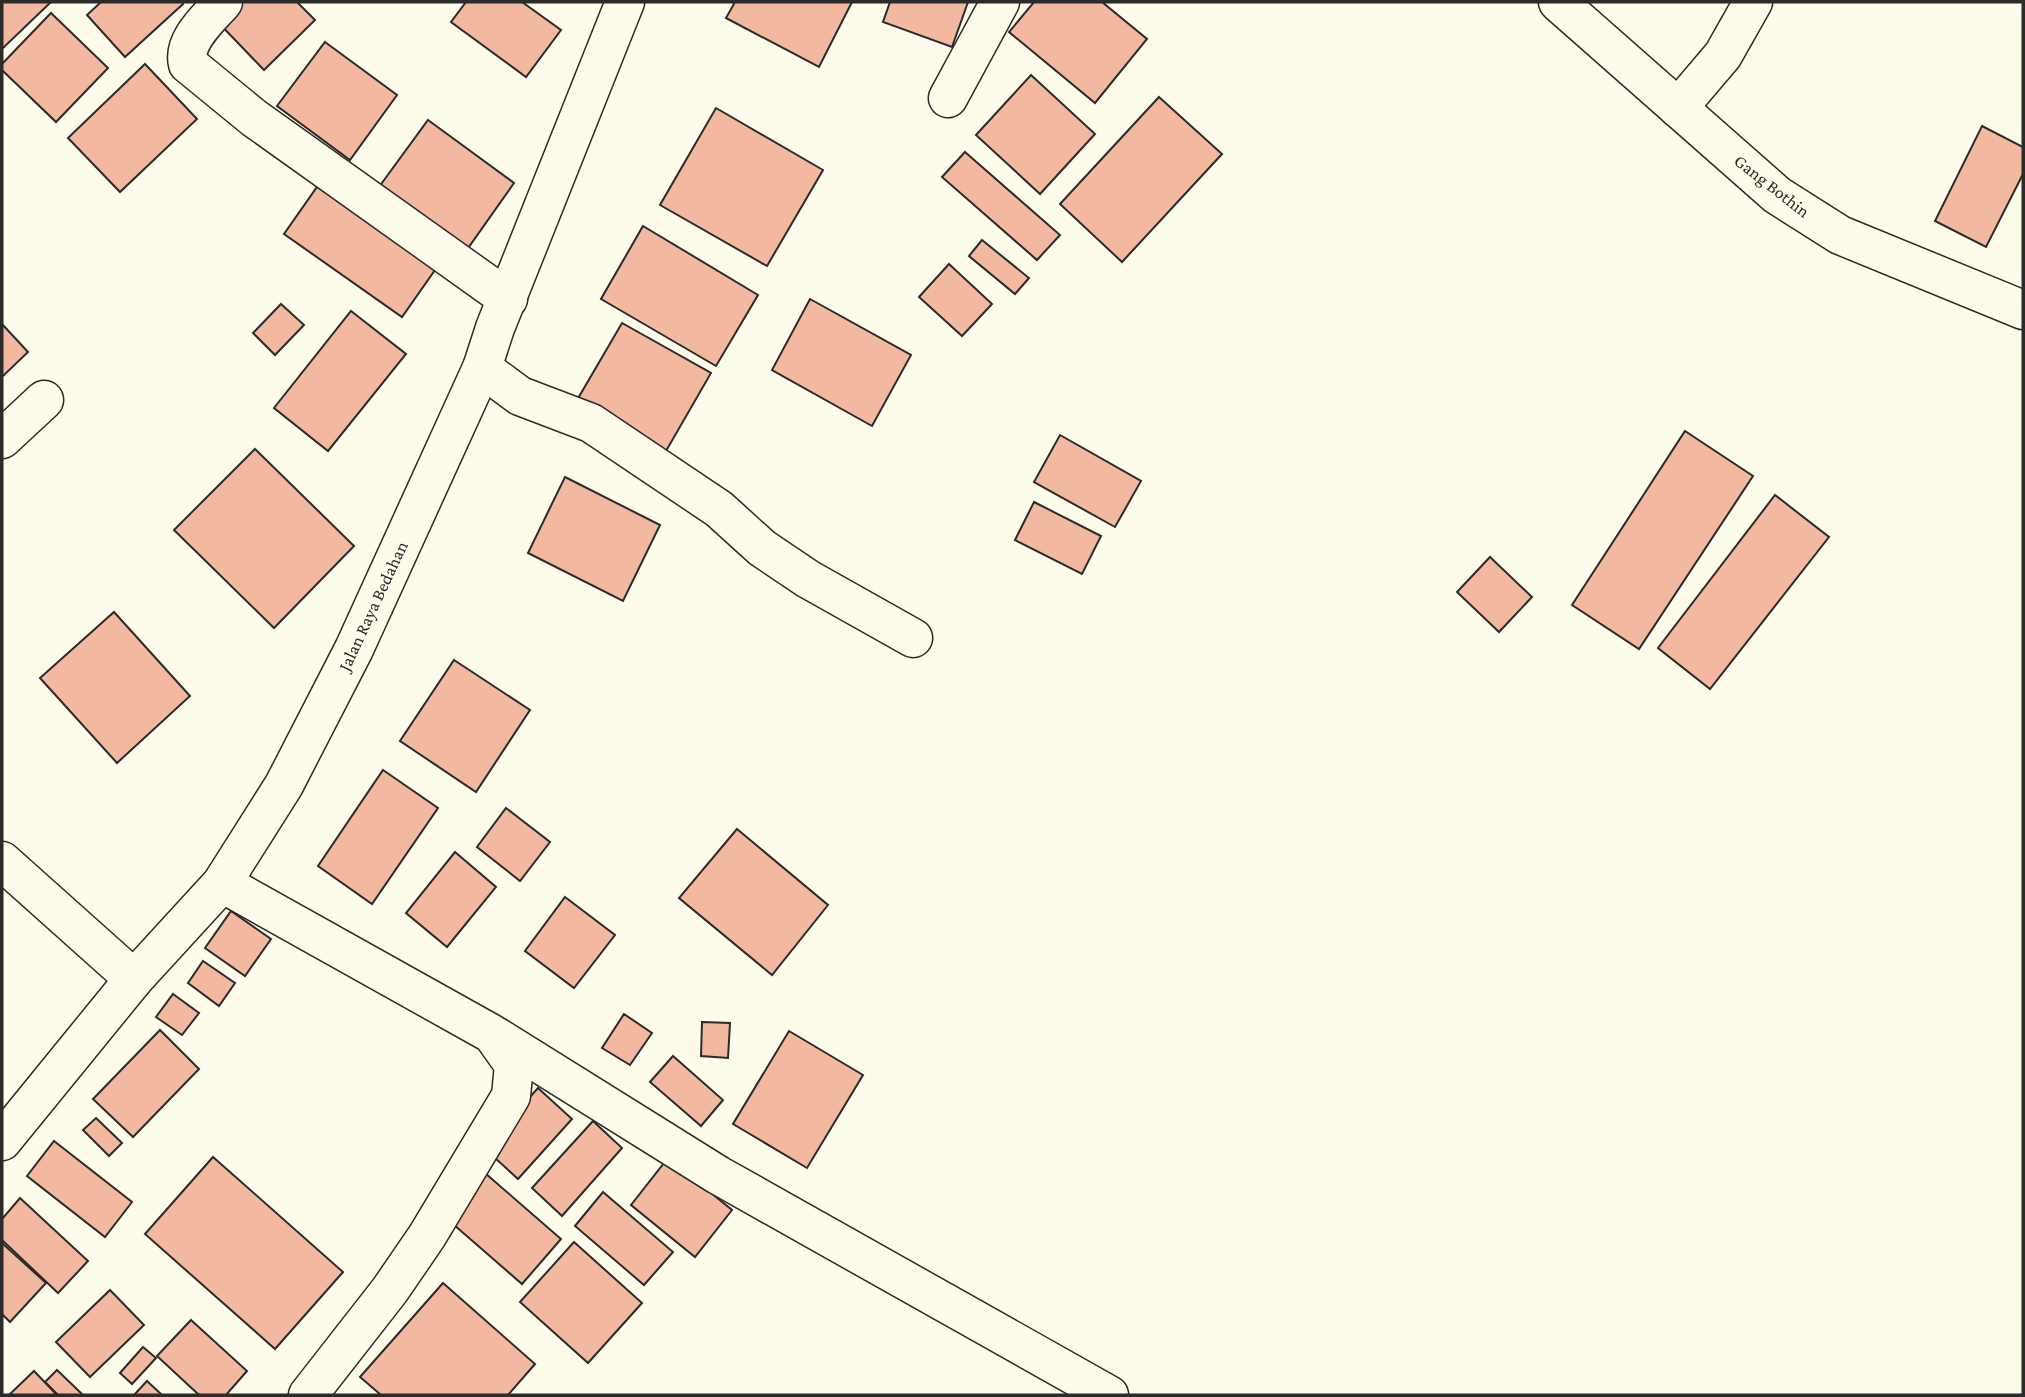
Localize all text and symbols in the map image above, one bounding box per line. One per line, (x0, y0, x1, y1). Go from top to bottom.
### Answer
street label: Gang Bothin (1730, 150, 1814, 222)
street label: Jalan Raya Bedahan (333, 538, 412, 676)

